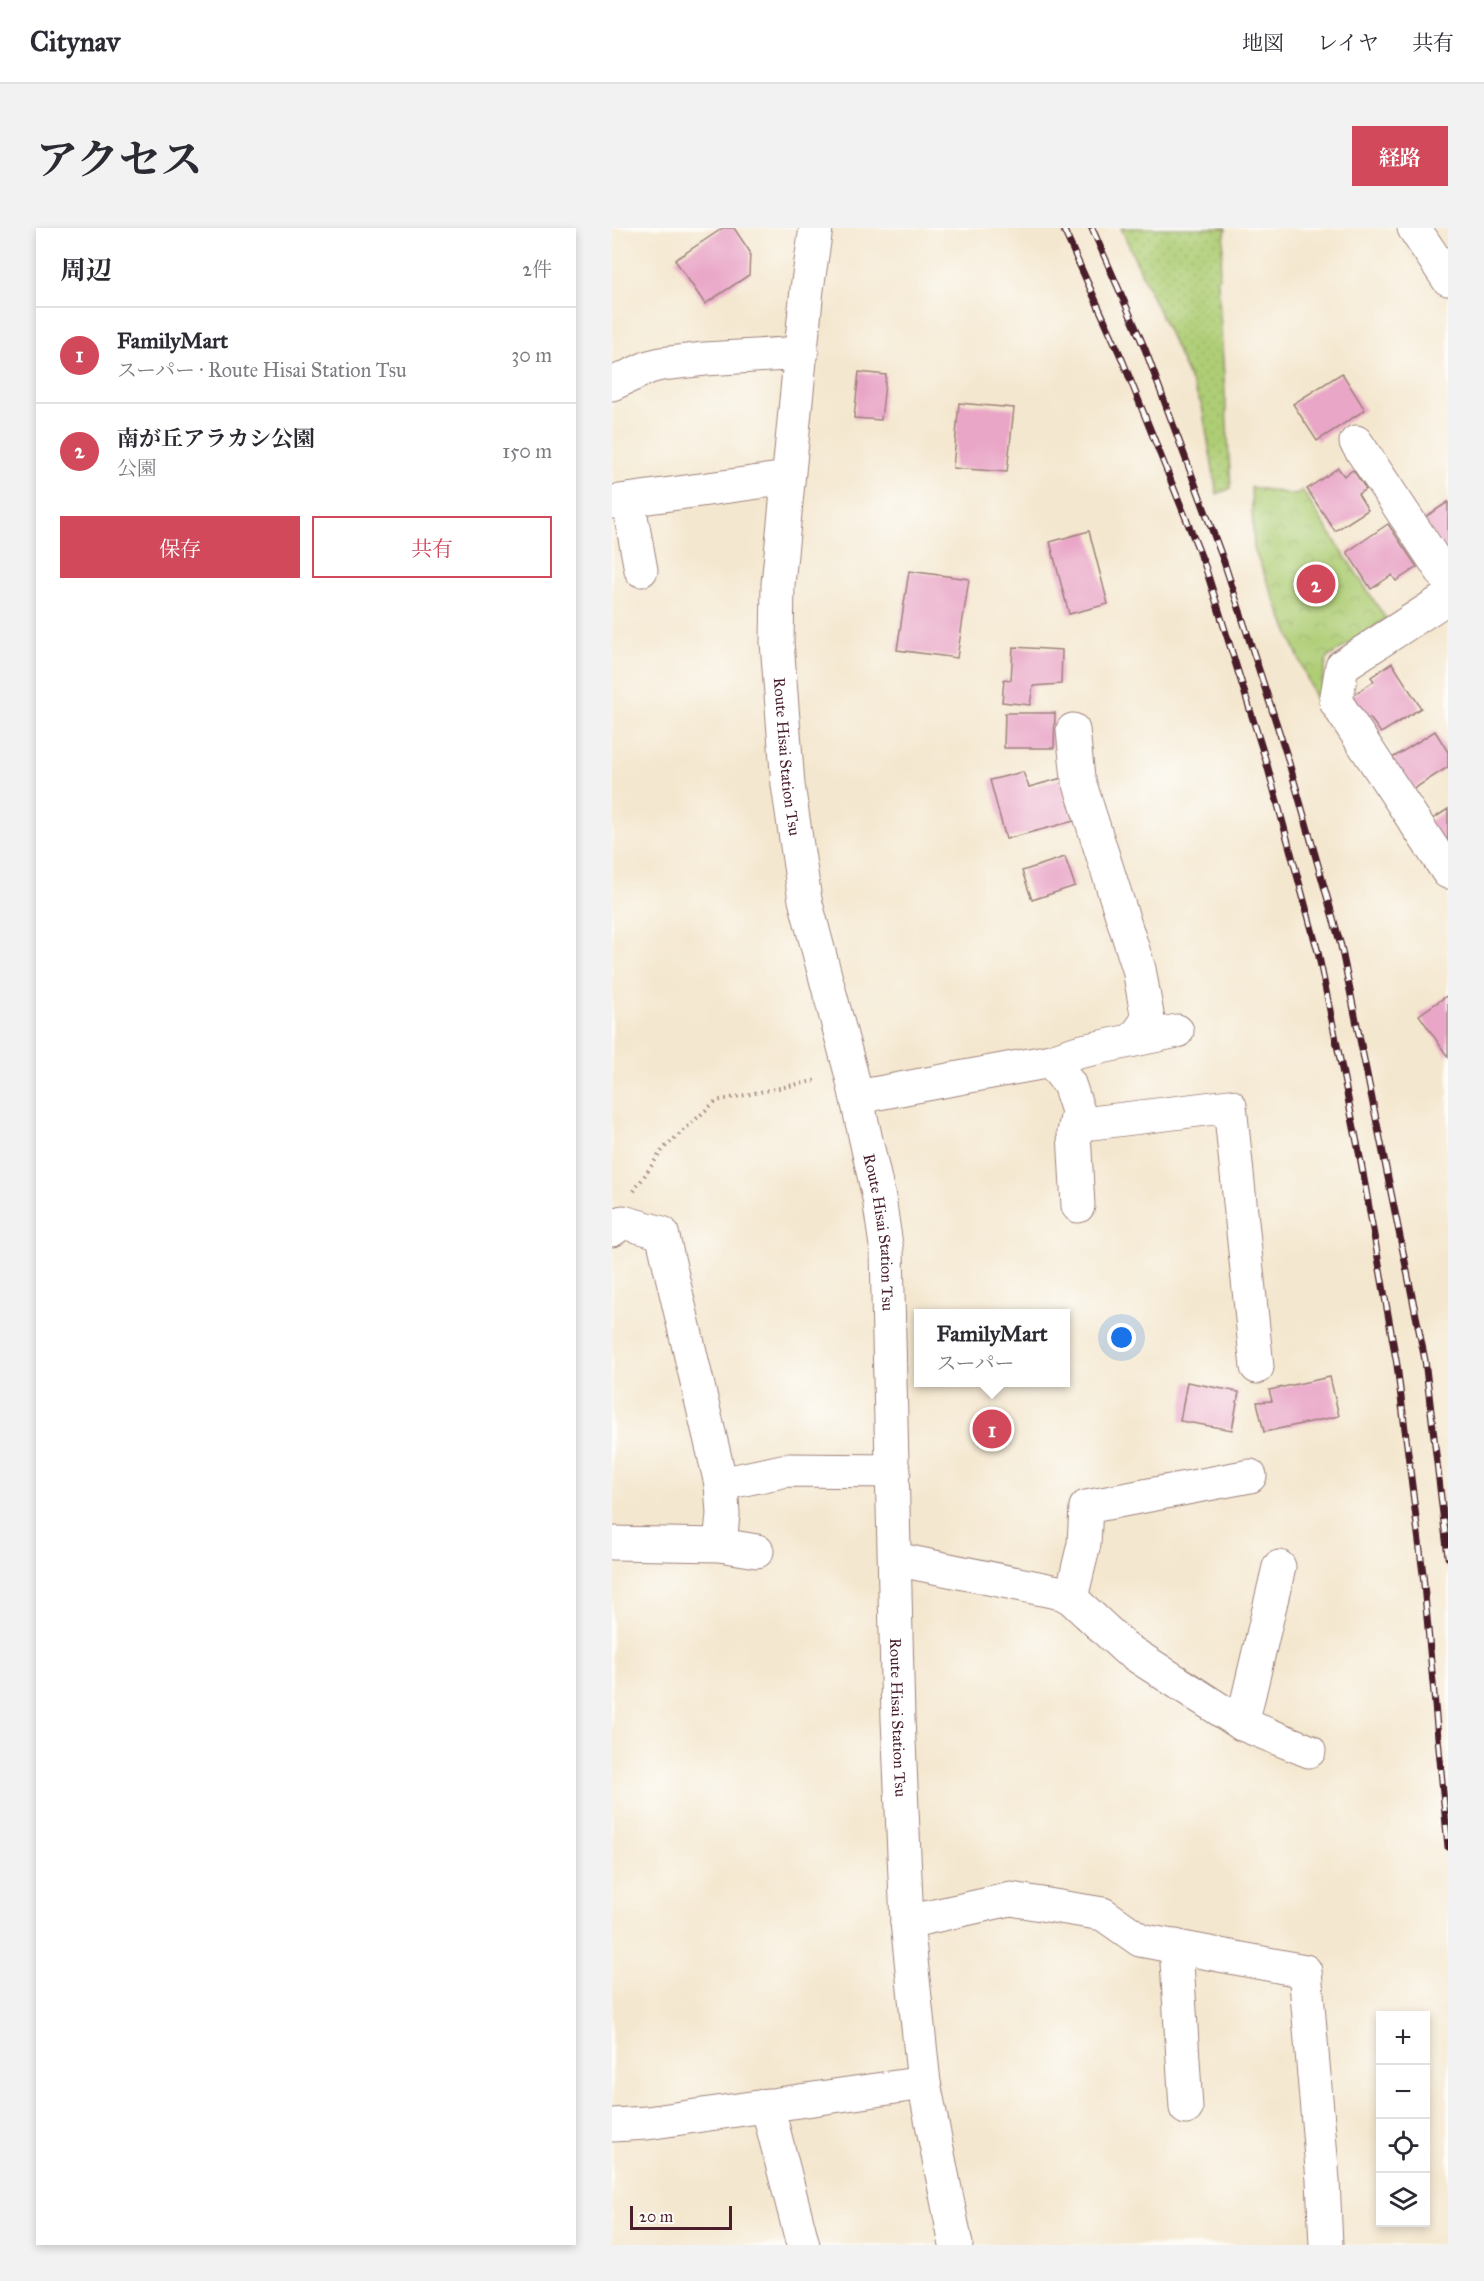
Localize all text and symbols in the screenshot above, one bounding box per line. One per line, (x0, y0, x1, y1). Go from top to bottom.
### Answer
text: Citynav (30, 24, 120, 59)
text: 地図 (1242, 30, 1284, 56)
text: レイヤ (1317, 30, 1379, 56)
text: 共有 (1412, 30, 1454, 56)
button: 経路 (1352, 126, 1448, 186)
text: アクセス (36, 134, 203, 186)
text: 周辺 (60, 254, 112, 286)
text: 2件 (522, 257, 552, 281)
text: FamilyMart (117, 327, 228, 354)
text: 1 (76, 343, 83, 367)
text: 30 m (511, 343, 552, 367)
text: スーパー · Route Hisai Station Tsu (117, 358, 407, 382)
text: 南が丘アラカシ公園 (117, 425, 315, 452)
text: 2 (75, 439, 84, 463)
text: 150 m (502, 439, 552, 463)
text: 公園 (117, 456, 157, 480)
button: 保存 (60, 516, 300, 578)
button: 共有 (312, 516, 552, 578)
pin: 2 (1296, 562, 1336, 606)
street label: Route Hisai Station Tsu (770, 677, 804, 837)
street label: Route Hisai Station Tsu (859, 1152, 897, 1312)
popup (914, 1309, 1070, 1387)
text: FamilyMart (936, 1320, 1048, 1347)
your location (1107, 1323, 1136, 1352)
text: スーパー (936, 1351, 1014, 1375)
pin: 1 (972, 1406, 1012, 1452)
street label: Route Hisai Station Tsu (886, 1638, 910, 1798)
map controls (1376, 2011, 1430, 2227)
button: + (1376, 2011, 1430, 2065)
button: − (1376, 2065, 1430, 2119)
button: locate (1376, 2119, 1430, 2173)
button: layers (1376, 2173, 1430, 2227)
scale bar (630, 2203, 732, 2230)
text: 20 m (639, 2207, 673, 2226)

